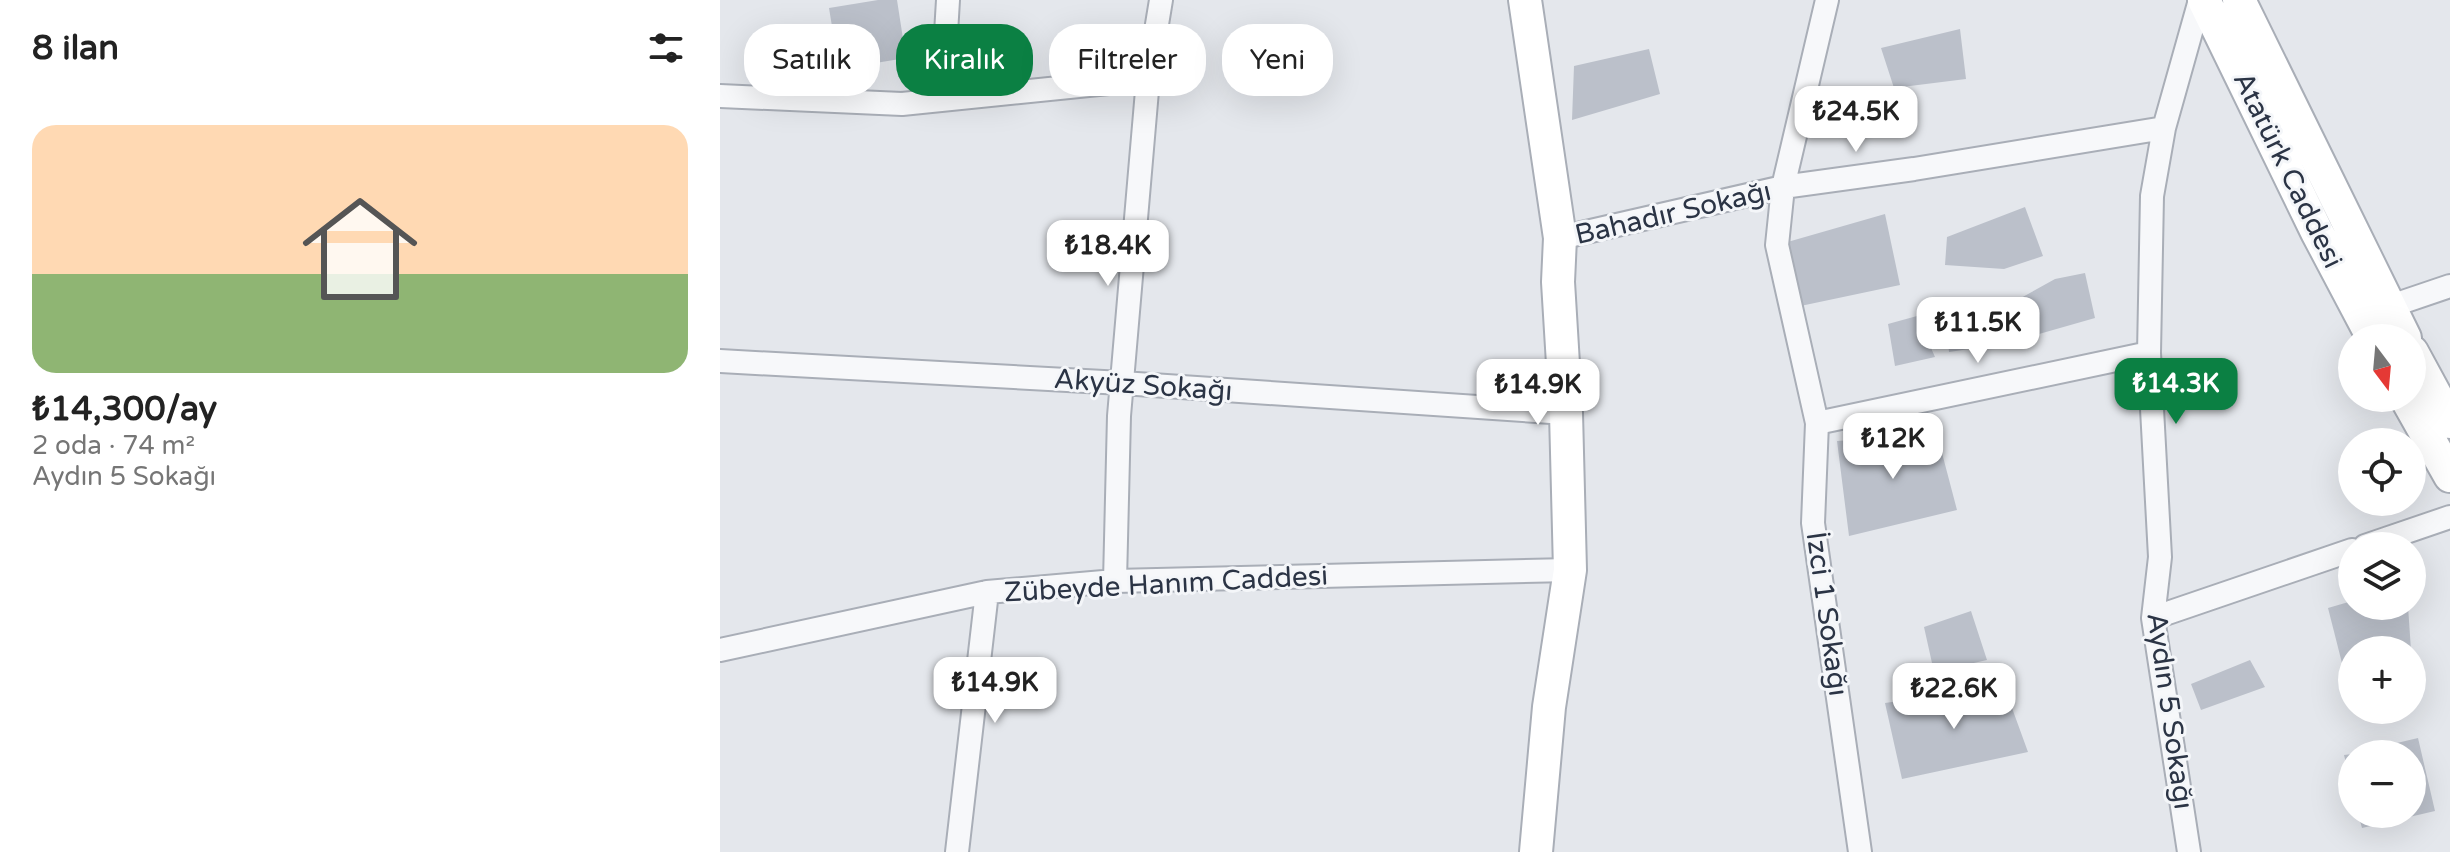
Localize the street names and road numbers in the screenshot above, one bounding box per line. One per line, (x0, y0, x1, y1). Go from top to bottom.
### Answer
street label: Atatürk Caddesi (2226, 66, 2350, 274)
street label: Bahadır Sokağı (1572, 174, 1774, 252)
street label: Akyüz Sokağı (1053, 362, 1233, 408)
street label: İzci 1 Sokağı (1799, 530, 1855, 698)
street label: Zübeyde Hanım Caddesi (1003, 559, 1329, 609)
street label: Aydın 5 Sokağı (2139, 611, 2201, 811)

